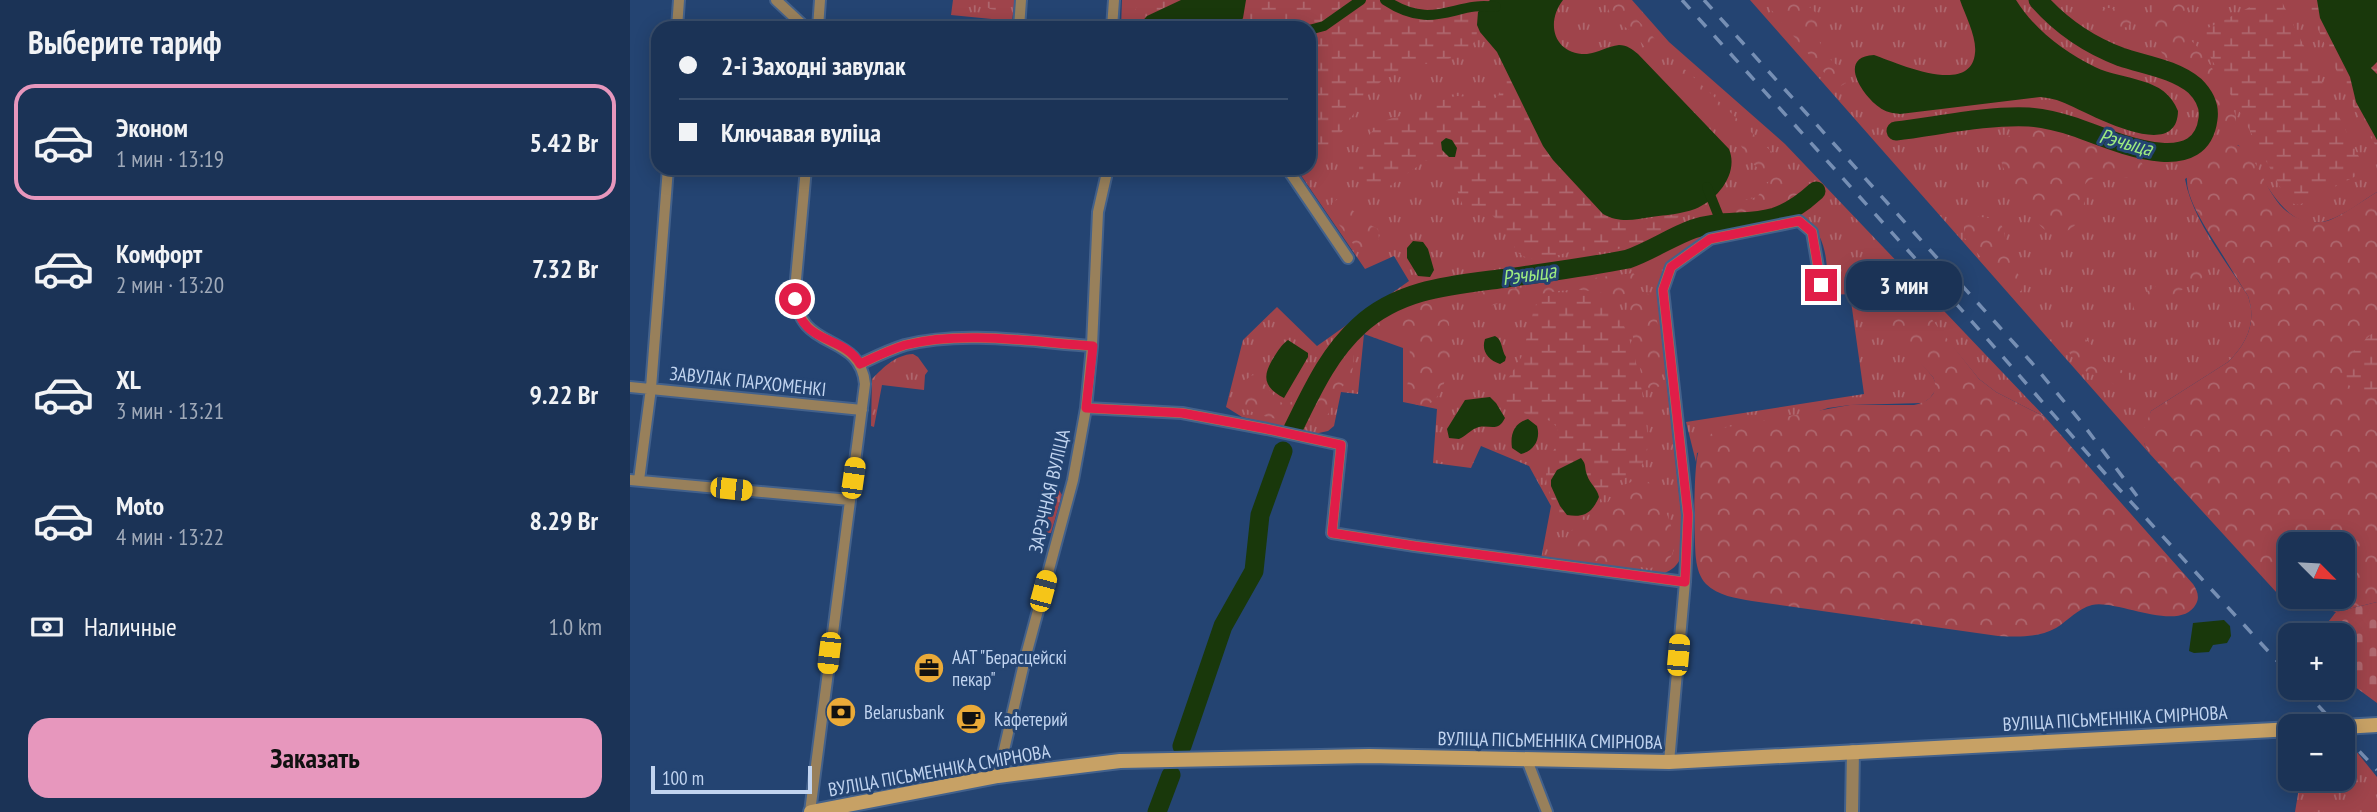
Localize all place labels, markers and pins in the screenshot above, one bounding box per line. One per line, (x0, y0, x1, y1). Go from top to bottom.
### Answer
place label: ААТ "Берасцейскі пекар" (952, 645, 1067, 691)
office icon: ААТ "Берасцейскі пекар" (912, 651, 946, 685)
bank icon: Belarusbank (824, 695, 858, 729)
place label: Belarusbank (864, 700, 945, 724)
cafe icon: Кафетерий (954, 702, 988, 736)
place label: Кафетерий (994, 707, 1068, 731)

